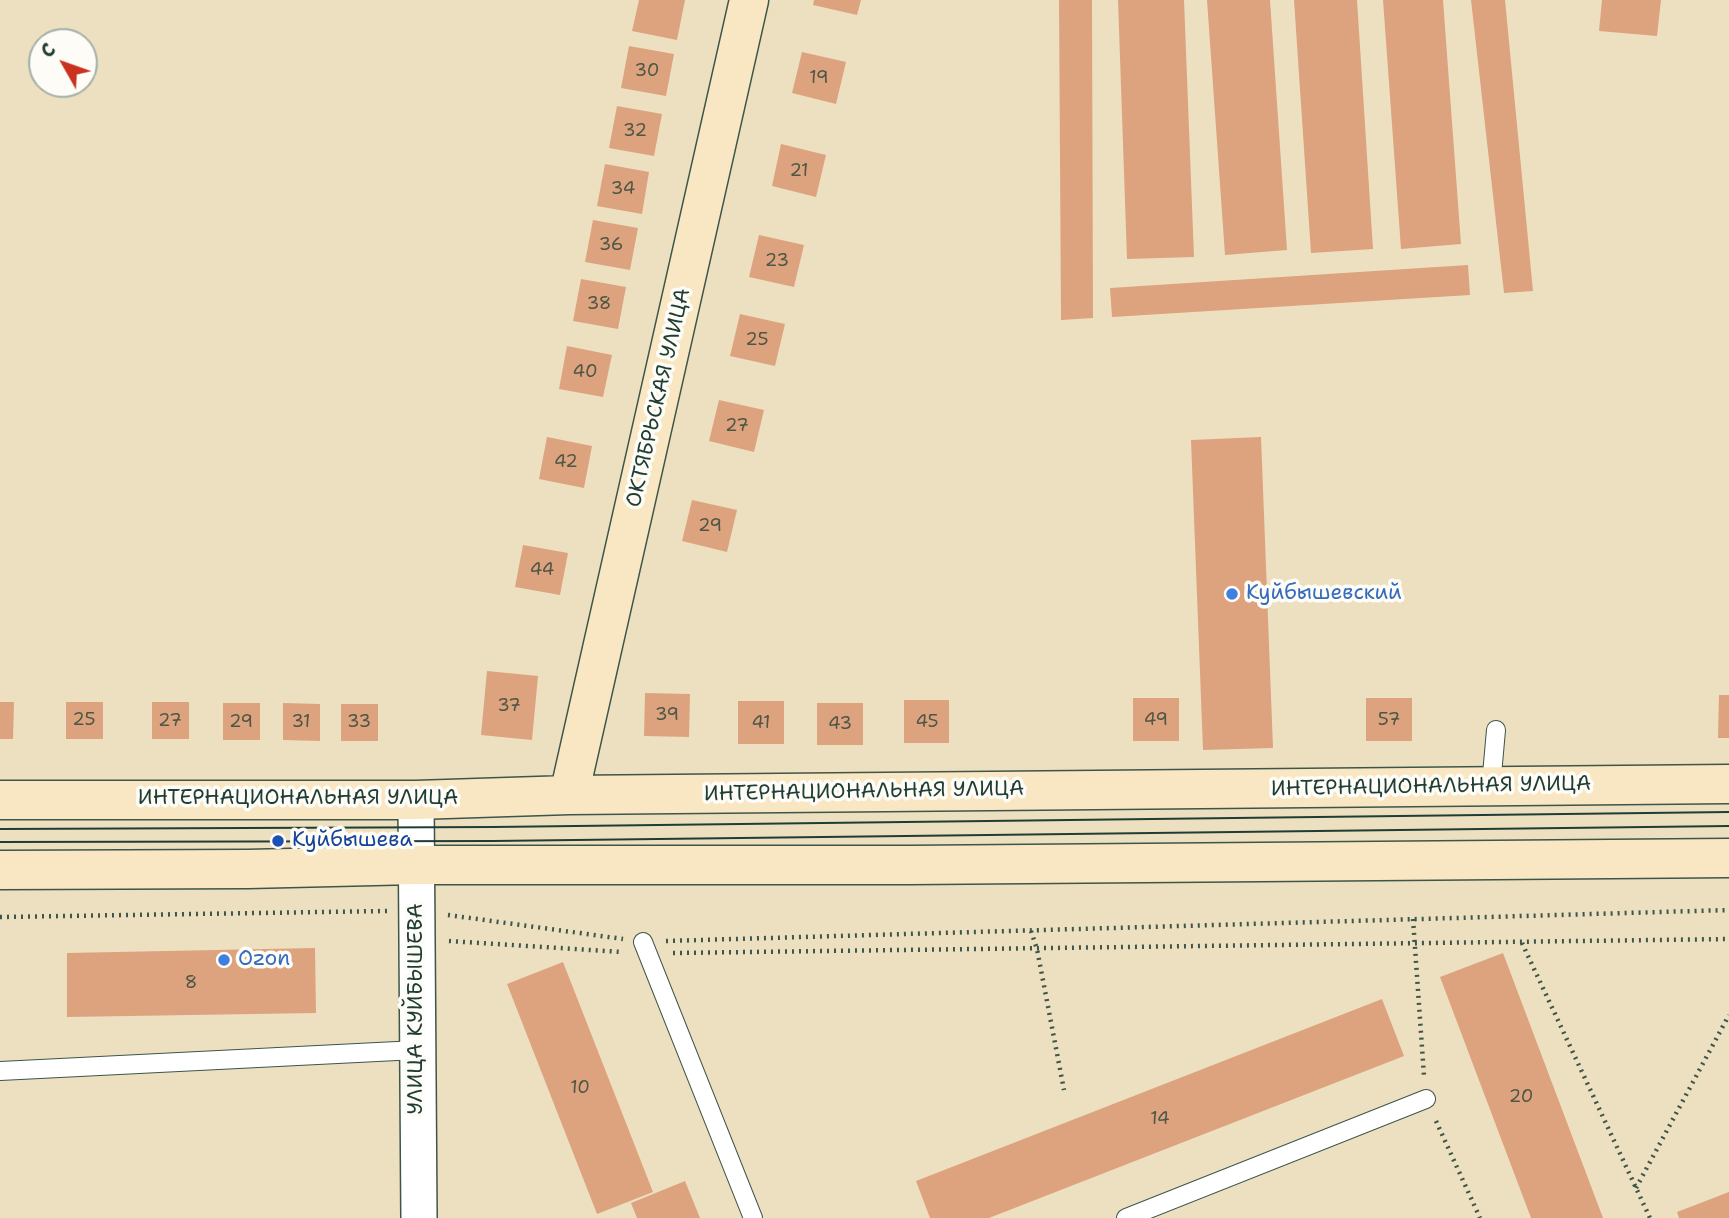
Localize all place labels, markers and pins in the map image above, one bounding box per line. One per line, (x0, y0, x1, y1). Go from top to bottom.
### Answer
place label: Куйбышевский (1246, 581, 1402, 607)
marker: Куйбышевский (1224, 586, 1240, 602)
place label: Куйбышева (292, 828, 412, 854)
marker: Куйбышева (270, 833, 286, 849)
place label: Ozon (238, 947, 290, 973)
marker: Ozon (216, 952, 232, 968)

